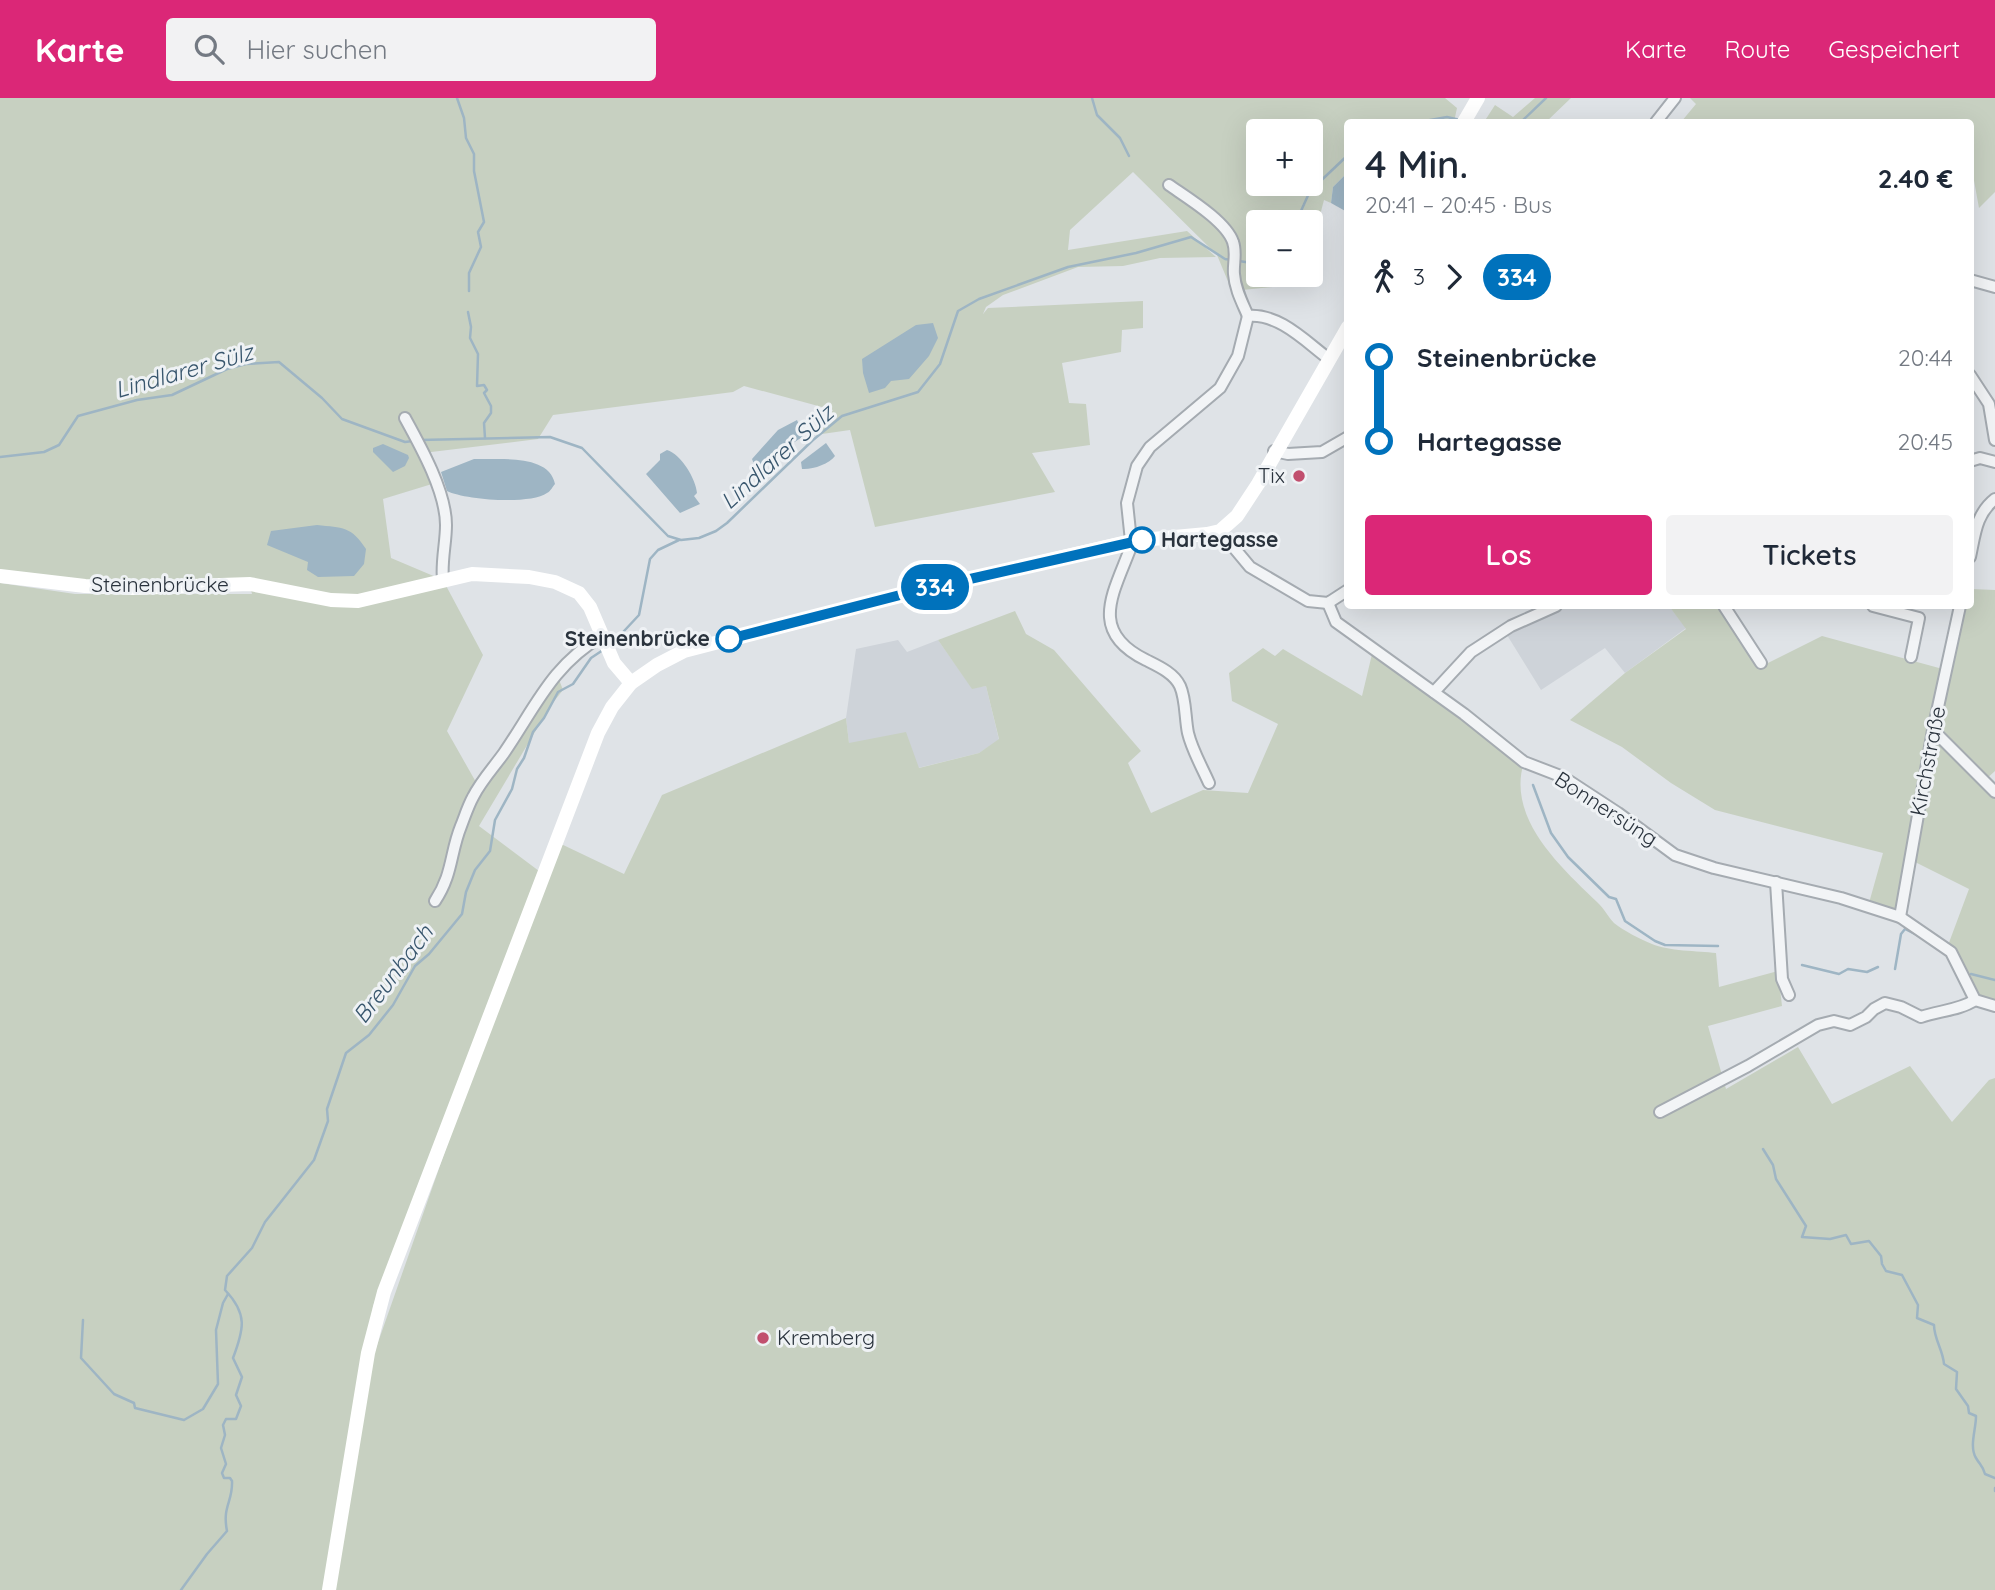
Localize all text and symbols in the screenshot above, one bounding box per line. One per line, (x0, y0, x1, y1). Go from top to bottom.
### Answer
search box (166, 18, 656, 81)
text: Karte (35, 29, 124, 70)
icon: search (190, 30, 228, 68)
text: Hier suchen (246, 33, 388, 66)
text: Karte (1625, 34, 1687, 64)
text: Route (1725, 34, 1790, 64)
text: Gespeichert (1828, 34, 1960, 64)
map controls (1246, 119, 1323, 287)
button: + (1246, 119, 1323, 196)
text: 4 Min. (1365, 140, 1468, 188)
text: 2.40 € (1878, 162, 1953, 195)
text: 20:41 – 20:45 · Bus (1365, 190, 1552, 219)
button: − (1246, 210, 1323, 287)
icon: walk (1365, 258, 1403, 296)
icon: forward (1435, 258, 1473, 296)
text: 3 (1413, 262, 1425, 291)
text: 334 (1497, 262, 1537, 292)
water label: Lindlarer Sülz (111, 336, 258, 404)
text: Steinenbrücke (1417, 341, 1597, 374)
text: 20:44 (1898, 343, 1953, 372)
water label: Lindlarer Sülz (714, 397, 841, 515)
text: Hartegasse (1417, 425, 1562, 458)
text: 20:45 (1897, 427, 1953, 456)
place label: Tix (1258, 462, 1285, 488)
marker: Tix (1291, 468, 1307, 484)
button: Los (1365, 515, 1652, 595)
button: Tickets (1666, 515, 1953, 595)
place label: Hartegasse (1161, 526, 1278, 552)
marker: Hartegasse (1129, 527, 1155, 553)
line badge: 334 (895, 564, 975, 610)
street label: Steinenbrücke (91, 571, 229, 597)
text: 334 (915, 572, 955, 602)
place label: Steinenbrücke (565, 625, 710, 651)
marker: Steinenbrücke (716, 626, 742, 652)
street label: Kirchstraße (1904, 704, 1950, 818)
street label: Bonnersüng (1550, 765, 1663, 851)
water label: Breunbach (346, 918, 440, 1029)
place label: Kremberg (777, 1324, 875, 1350)
marker: Kremberg (755, 1330, 771, 1346)

